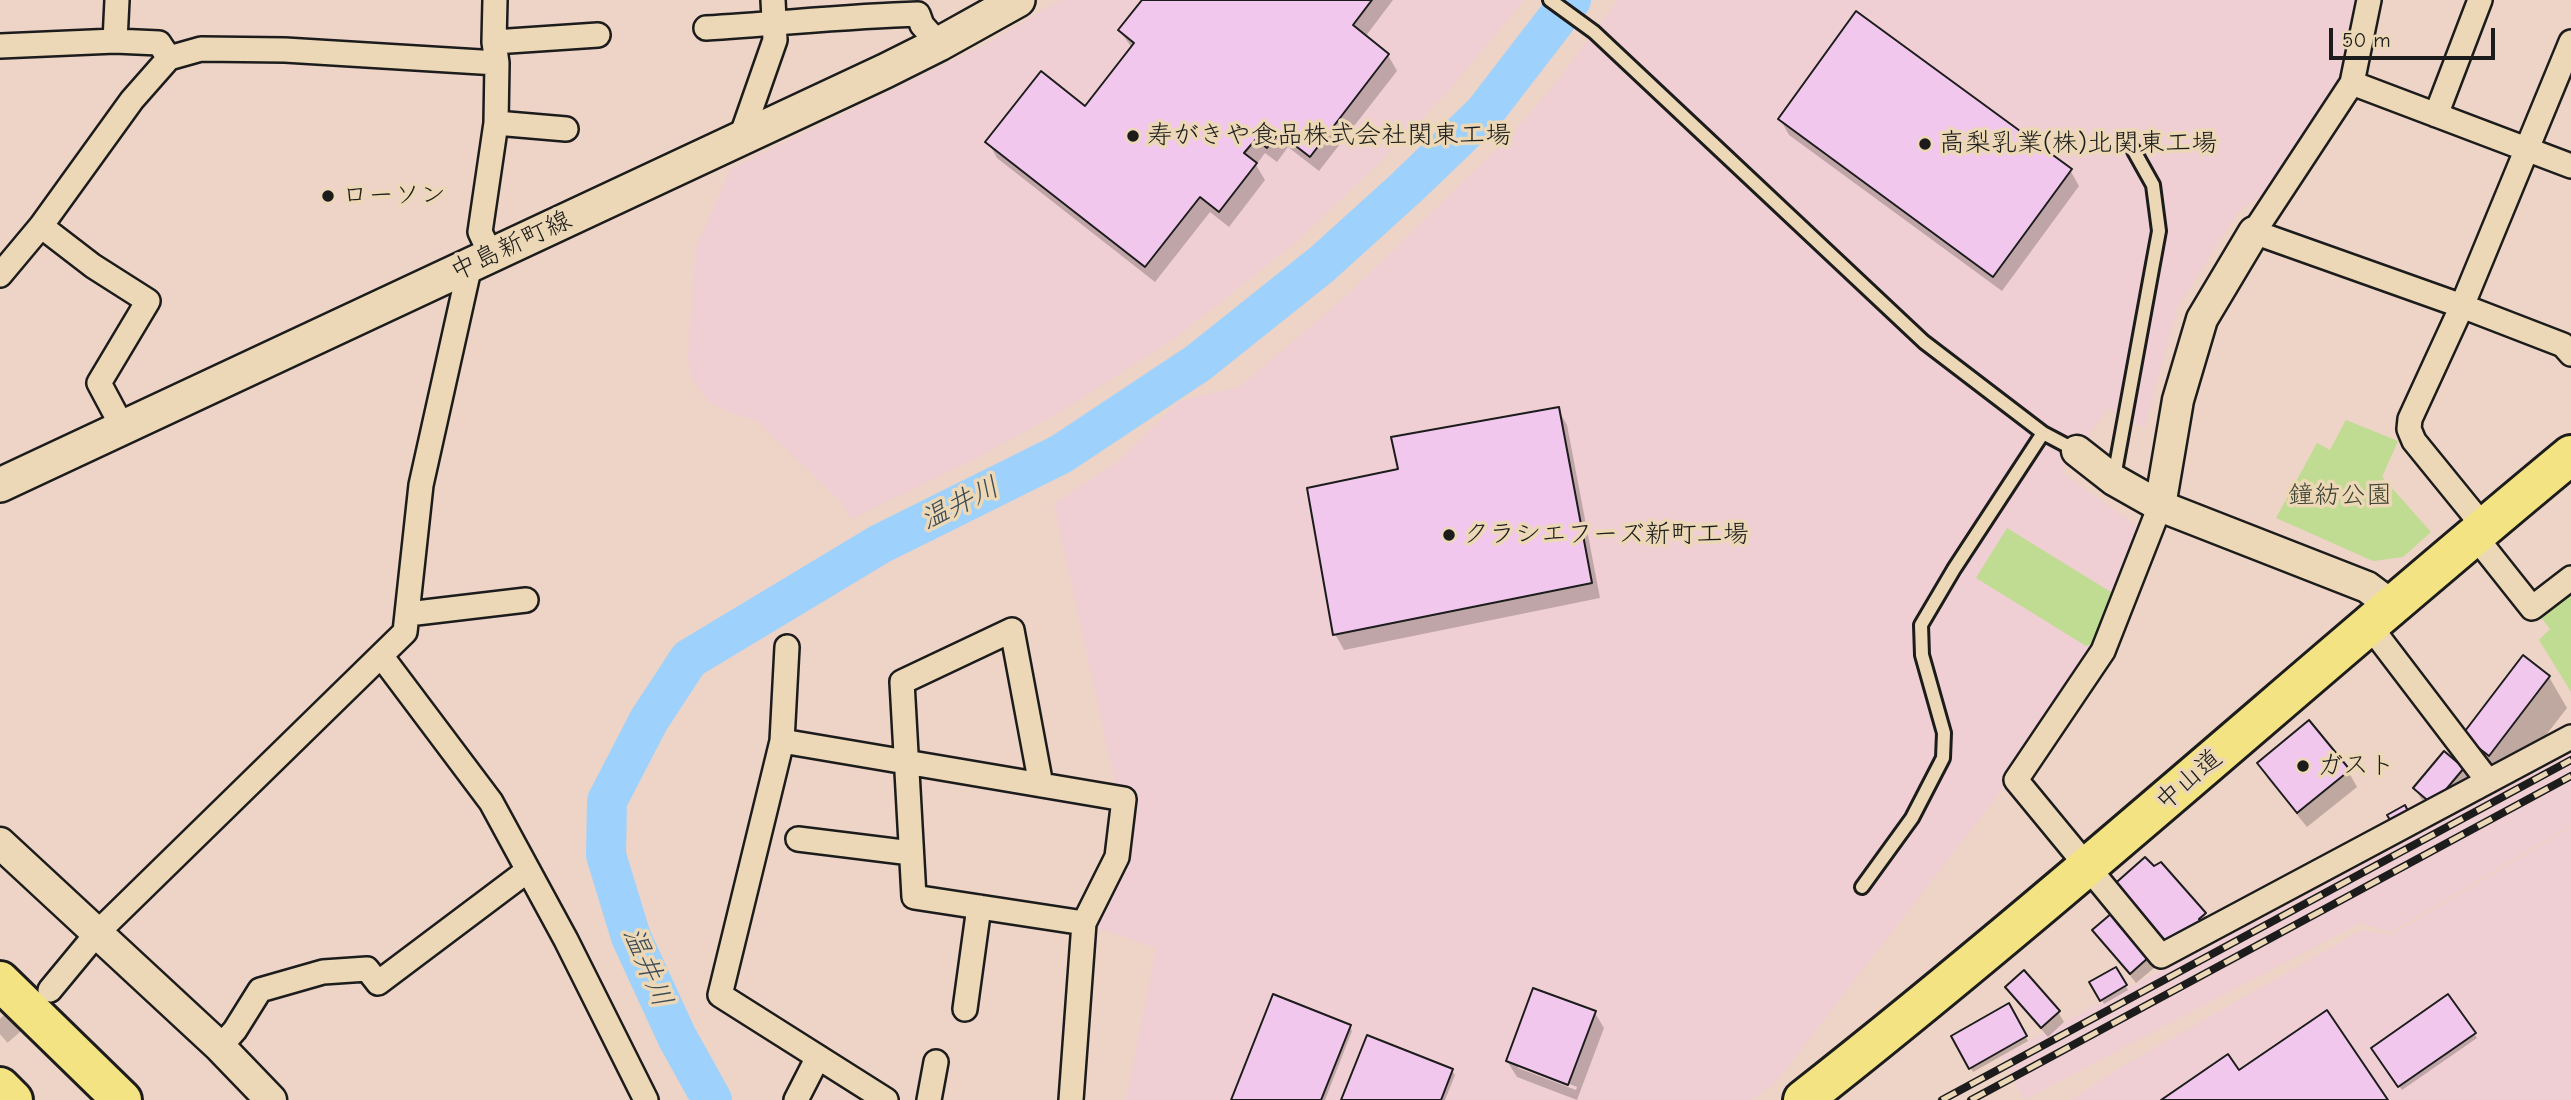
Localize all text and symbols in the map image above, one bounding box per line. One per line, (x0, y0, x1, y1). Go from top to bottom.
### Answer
scale bar (2333, 14, 2499, 58)
text: 50 m (2342, 28, 2391, 52)
place label: 寿がきや食品株式会社関東工場 (1147, 120, 1511, 152)
marker: 寿がきや食品株式会社関東工場 (1125, 128, 1141, 144)
place label: 高梨乳業(株)北関東工場 (1939, 128, 2217, 160)
marker: 高梨乳業(株)北関東工場 (1917, 136, 1933, 152)
place label: ローソン (342, 180, 446, 212)
marker: ローソン (320, 188, 336, 204)
street label: 中島新町線 (445, 204, 577, 288)
water label: 温井川 (915, 470, 1005, 538)
park label: 鐘紡公園 (2288, 480, 2392, 512)
place label: クラシエフーズ新町工場 (1463, 519, 1748, 551)
marker: クラシエフーズ新町工場 (1441, 527, 1457, 543)
street label: 中山道 (2149, 743, 2229, 817)
place label: ガスト (2317, 750, 2395, 782)
marker: ガスト (2295, 758, 2311, 774)
water label: 温井川 (615, 922, 679, 1012)

